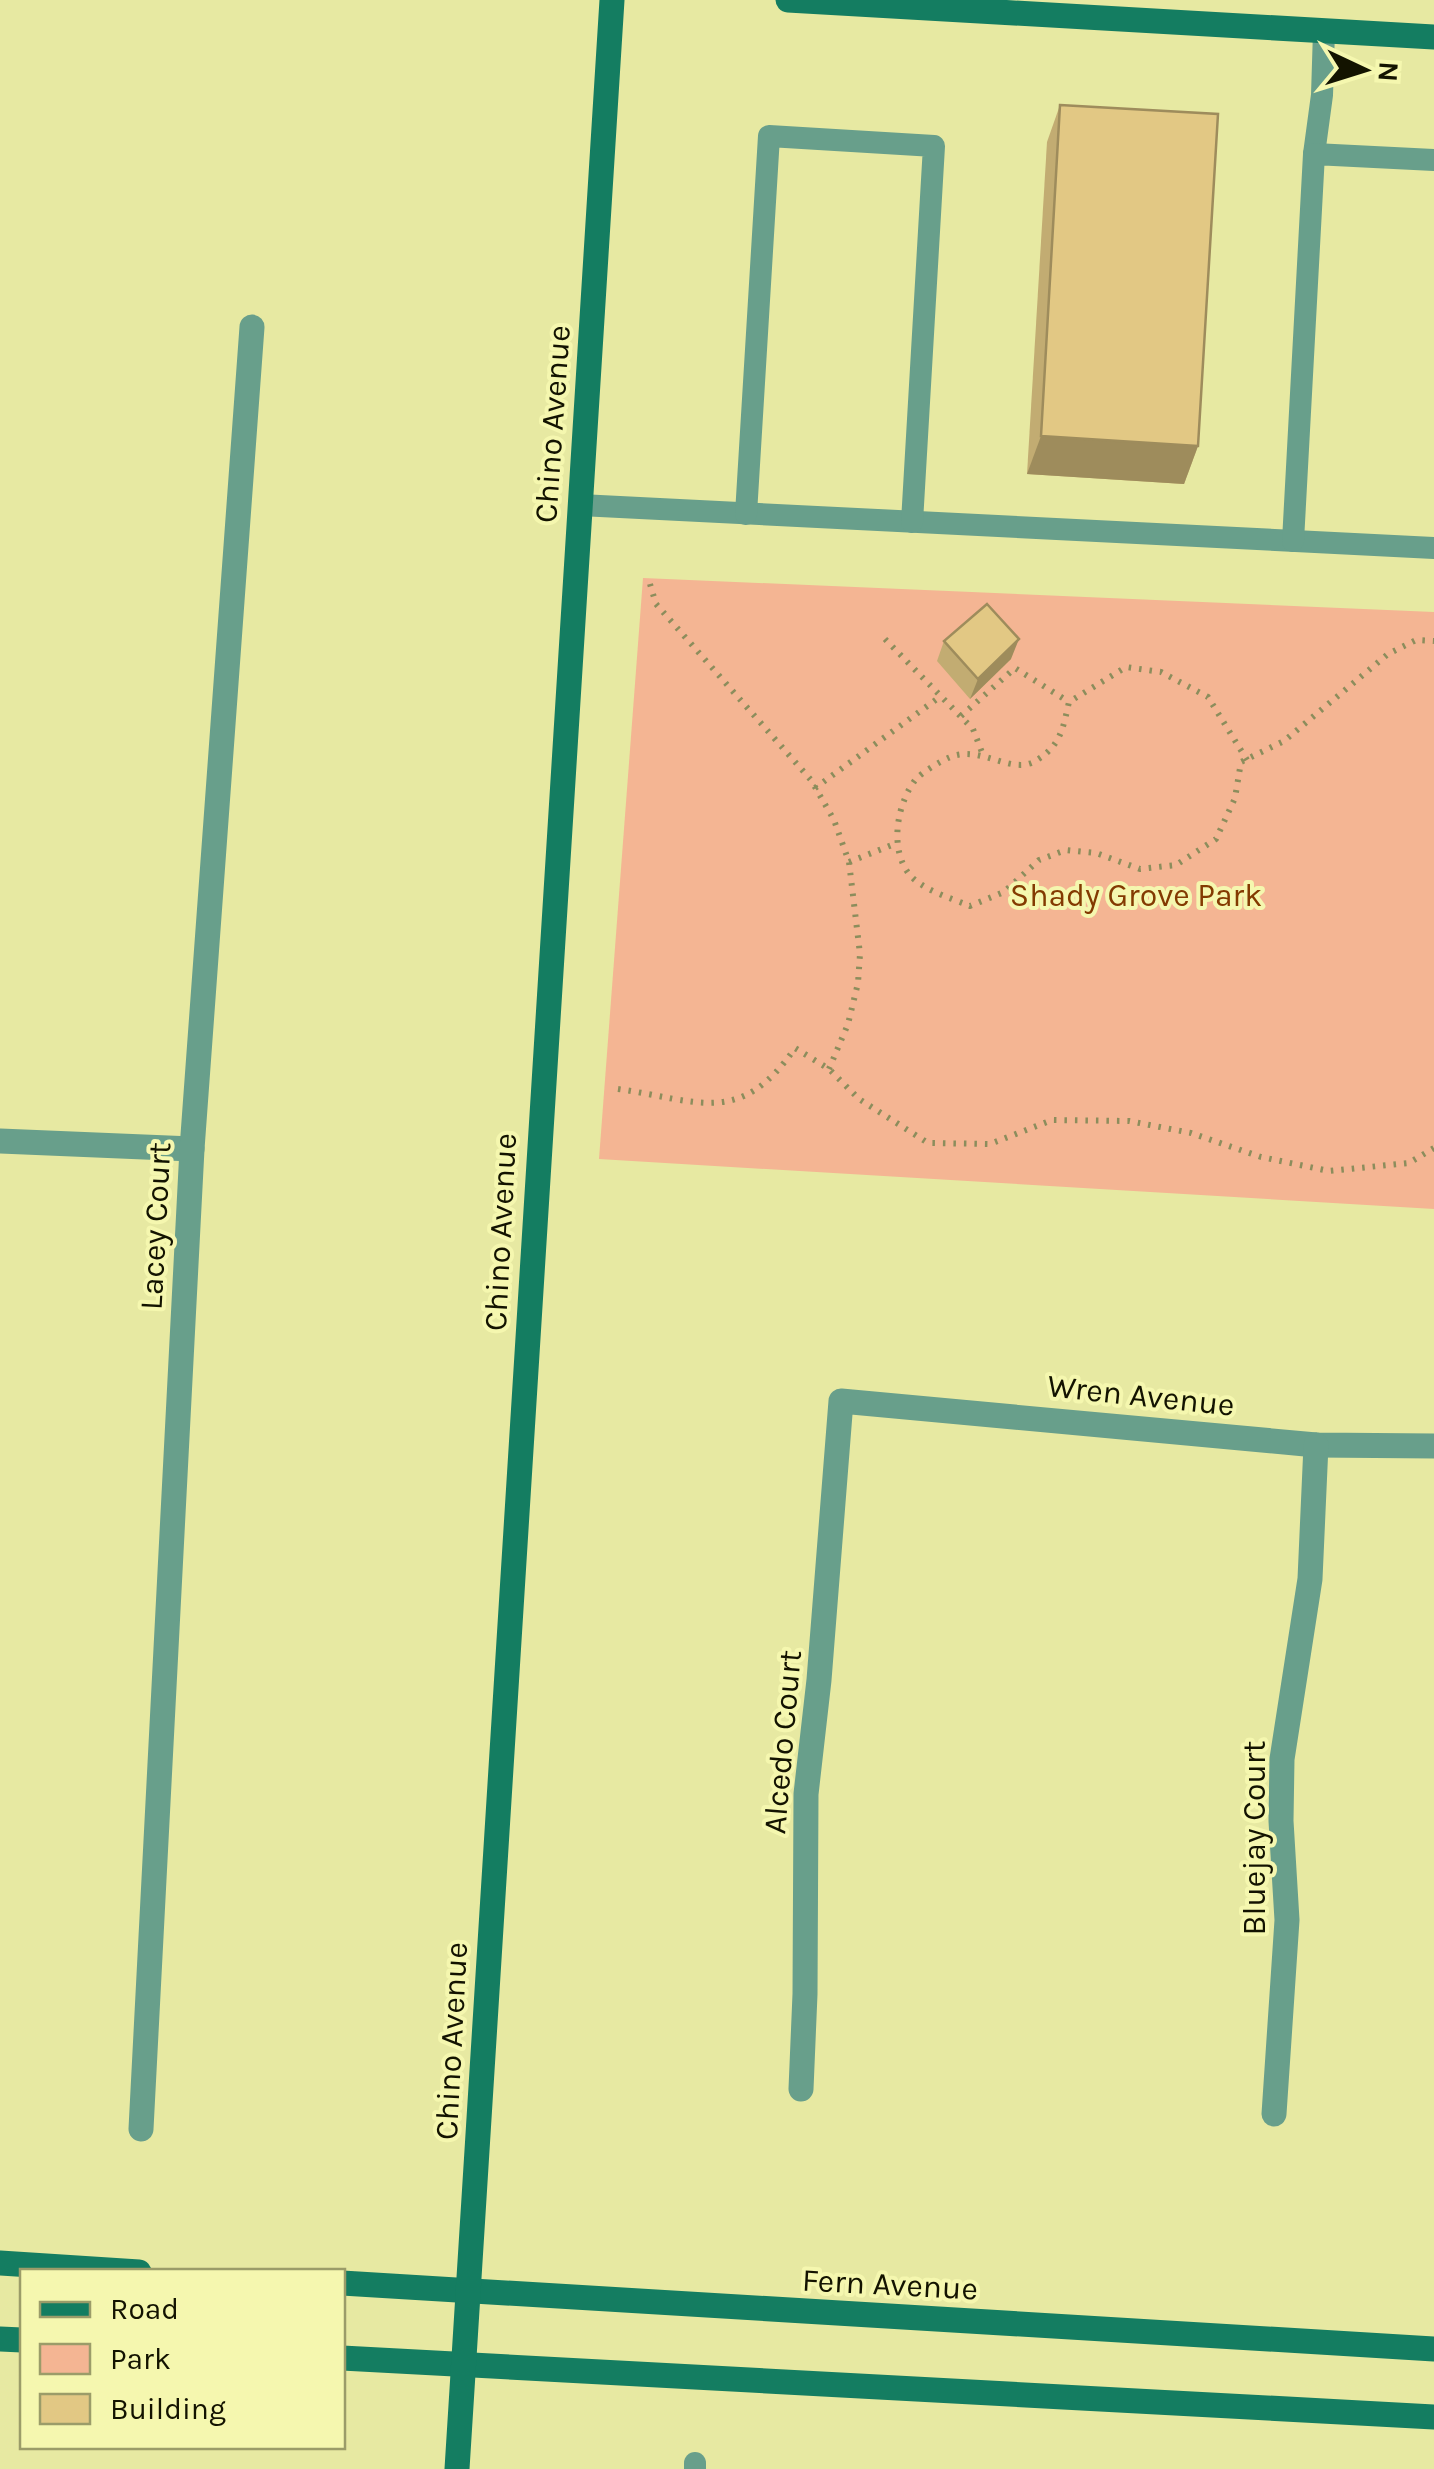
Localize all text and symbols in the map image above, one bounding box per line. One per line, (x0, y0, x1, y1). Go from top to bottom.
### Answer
north arrow (1314, 20, 1414, 120)
text: N (1371, 61, 1406, 83)
street label: Chino Avenue (527, 324, 578, 524)
park label: Shady Grove Park (1010, 877, 1262, 914)
street label: Chino Avenue (477, 1132, 524, 1332)
street label: Lacey Court (133, 1141, 178, 1311)
street label: Wren Avenue (1046, 1367, 1236, 1424)
street label: Alcedo Court (756, 1649, 809, 1836)
street label: Bluejay Court (1236, 1741, 1273, 1935)
street label: Chino Avenue (428, 1941, 475, 2141)
street label: Fern Avenue (801, 2261, 979, 2308)
legend (20, 2269, 345, 2449)
text: Road (110, 2291, 179, 2327)
text: Park (110, 2341, 171, 2377)
text: Building (110, 2391, 226, 2427)

